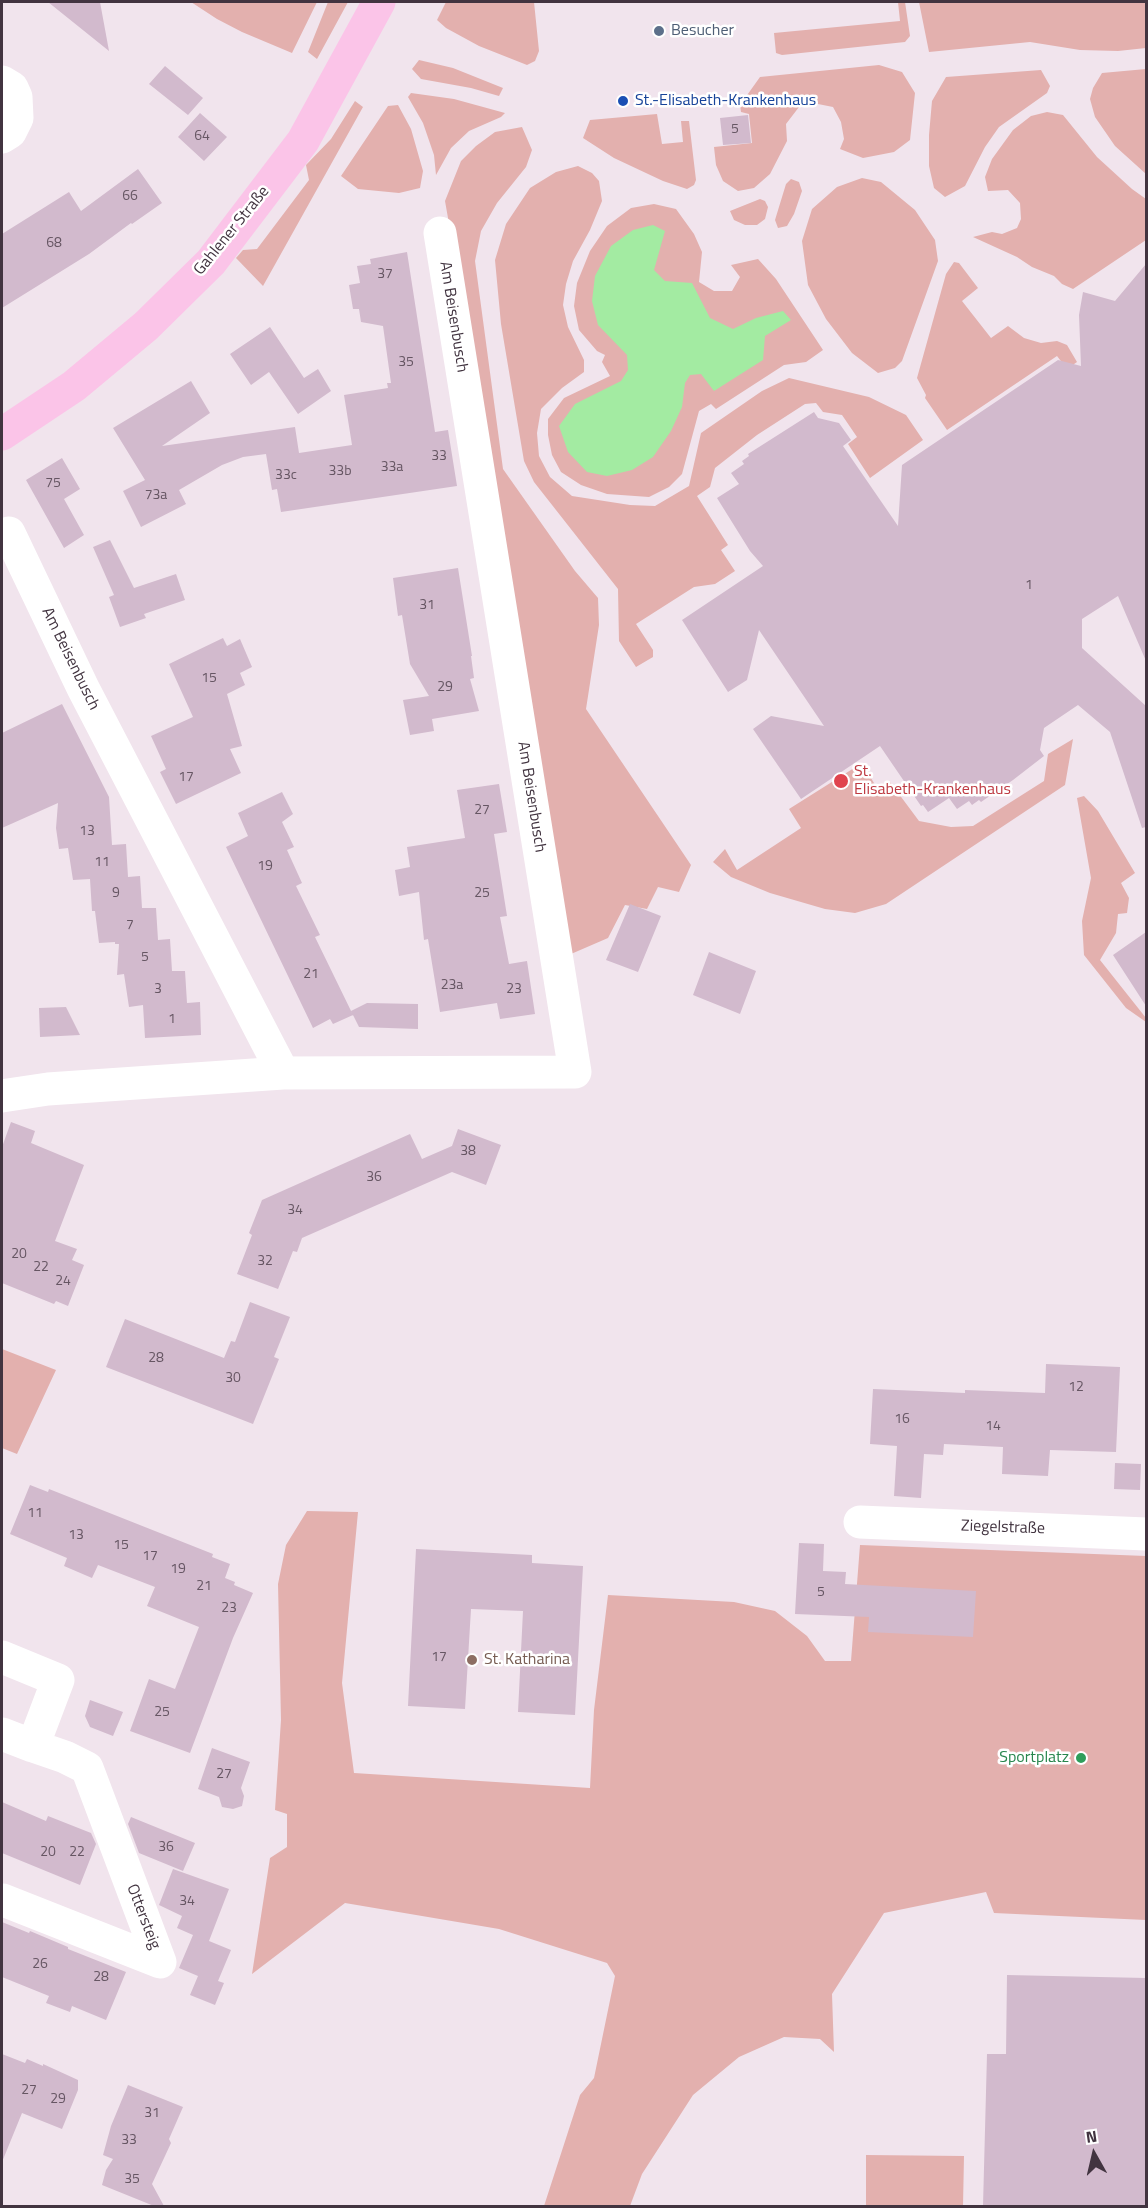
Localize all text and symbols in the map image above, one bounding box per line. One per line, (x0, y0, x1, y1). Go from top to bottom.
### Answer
place label: Besucher (671, 21, 734, 41)
marker: Besucher (652, 24, 666, 38)
place label: St.-Elisabeth-Krankenhaus (635, 91, 816, 111)
marker: St.-Elisabeth-Krankenhaus (616, 94, 630, 108)
house number: 5 (731, 122, 739, 138)
house number: 64 (194, 129, 210, 145)
street label: Gahlener Straße (190, 183, 274, 279)
house number: 66 (122, 189, 138, 205)
house number: 68 (46, 236, 62, 252)
street label: Am Beisenbusch (435, 260, 471, 374)
house number: 37 (377, 267, 393, 283)
house number: 35 (398, 355, 414, 371)
house number: 33 (431, 449, 447, 465)
house number: 33a (381, 460, 403, 476)
house number: 33b (328, 464, 352, 480)
house number: 33c (275, 468, 297, 484)
house number: 75 (45, 476, 61, 492)
house number: 73a (145, 488, 167, 504)
house number: 1 (1025, 578, 1033, 594)
house number: 31 (419, 598, 435, 614)
street label: Am Beisenbusch (37, 605, 103, 713)
house number: 15 (201, 671, 217, 687)
house number: 29 (437, 680, 453, 696)
street label: Am Beisenbusch (513, 740, 549, 854)
place label: St. Elisabeth-Krankenhaus (854, 762, 1011, 800)
house number: 17 (178, 770, 194, 786)
marker: St. Elisabeth-Krankenhaus (832, 772, 850, 790)
house number: 27 (474, 803, 490, 819)
house number: 13 (79, 824, 95, 840)
house number: 11 (94, 855, 110, 871)
house number: 19 (257, 859, 273, 875)
house number: 9 (112, 886, 120, 902)
house number: 25 (474, 886, 490, 902)
house number: 7 (126, 918, 134, 934)
house number: 5 (141, 950, 149, 966)
house number: 21 (303, 967, 319, 983)
house number: 23a (441, 978, 463, 994)
house number: 3 (154, 982, 162, 998)
house number: 23 (506, 982, 522, 998)
house number: 1 (168, 1012, 176, 1028)
house number: 38 (460, 1144, 476, 1160)
house number: 36 (366, 1170, 382, 1186)
house number: 34 (287, 1203, 303, 1219)
house number: 20 (11, 1247, 27, 1263)
house number: 32 (257, 1254, 273, 1270)
house number: 22 (33, 1260, 49, 1276)
house number: 24 (55, 1274, 71, 1290)
house number: 28 (148, 1351, 164, 1367)
house number: 30 (225, 1371, 241, 1387)
house number: 12 (1068, 1380, 1084, 1396)
house number: 16 (894, 1412, 910, 1428)
house number: 14 (985, 1419, 1001, 1435)
house number: 11 (27, 1506, 43, 1522)
street label: Ziegelstraße (961, 1517, 1045, 1539)
house number: 13 (68, 1528, 84, 1544)
house number: 15 (113, 1538, 129, 1554)
house number: 17 (142, 1549, 158, 1565)
house number: 19 (170, 1562, 186, 1578)
house number: 21 (196, 1579, 212, 1595)
house number: 5 (817, 1585, 825, 1601)
house number: 23 (221, 1601, 237, 1617)
house number: 17 (431, 1650, 447, 1666)
place label: St. Katharina (484, 1650, 570, 1670)
marker: St. Katharina (465, 1653, 479, 1667)
house number: 25 (154, 1705, 170, 1721)
place label: Sportplatz (999, 1748, 1069, 1768)
marker: Sportplatz (1074, 1751, 1088, 1765)
house number: 27 (216, 1767, 232, 1783)
house number: 36 (158, 1840, 174, 1856)
house number: 20 (40, 1845, 56, 1861)
house number: 22 (69, 1845, 85, 1861)
street label: Ottersteig (122, 1882, 164, 1952)
house number: 34 (179, 1894, 195, 1910)
house number: 26 (32, 1957, 48, 1973)
house number: 28 (93, 1970, 109, 1986)
house number: 27 (21, 2083, 37, 2099)
house number: 29 (50, 2092, 66, 2108)
house number: 31 (144, 2106, 160, 2122)
north arrow (1064, 2124, 1124, 2184)
text: N (1084, 2124, 1099, 2149)
house number: 33 (121, 2133, 137, 2149)
house number: 35 (124, 2172, 140, 2188)

